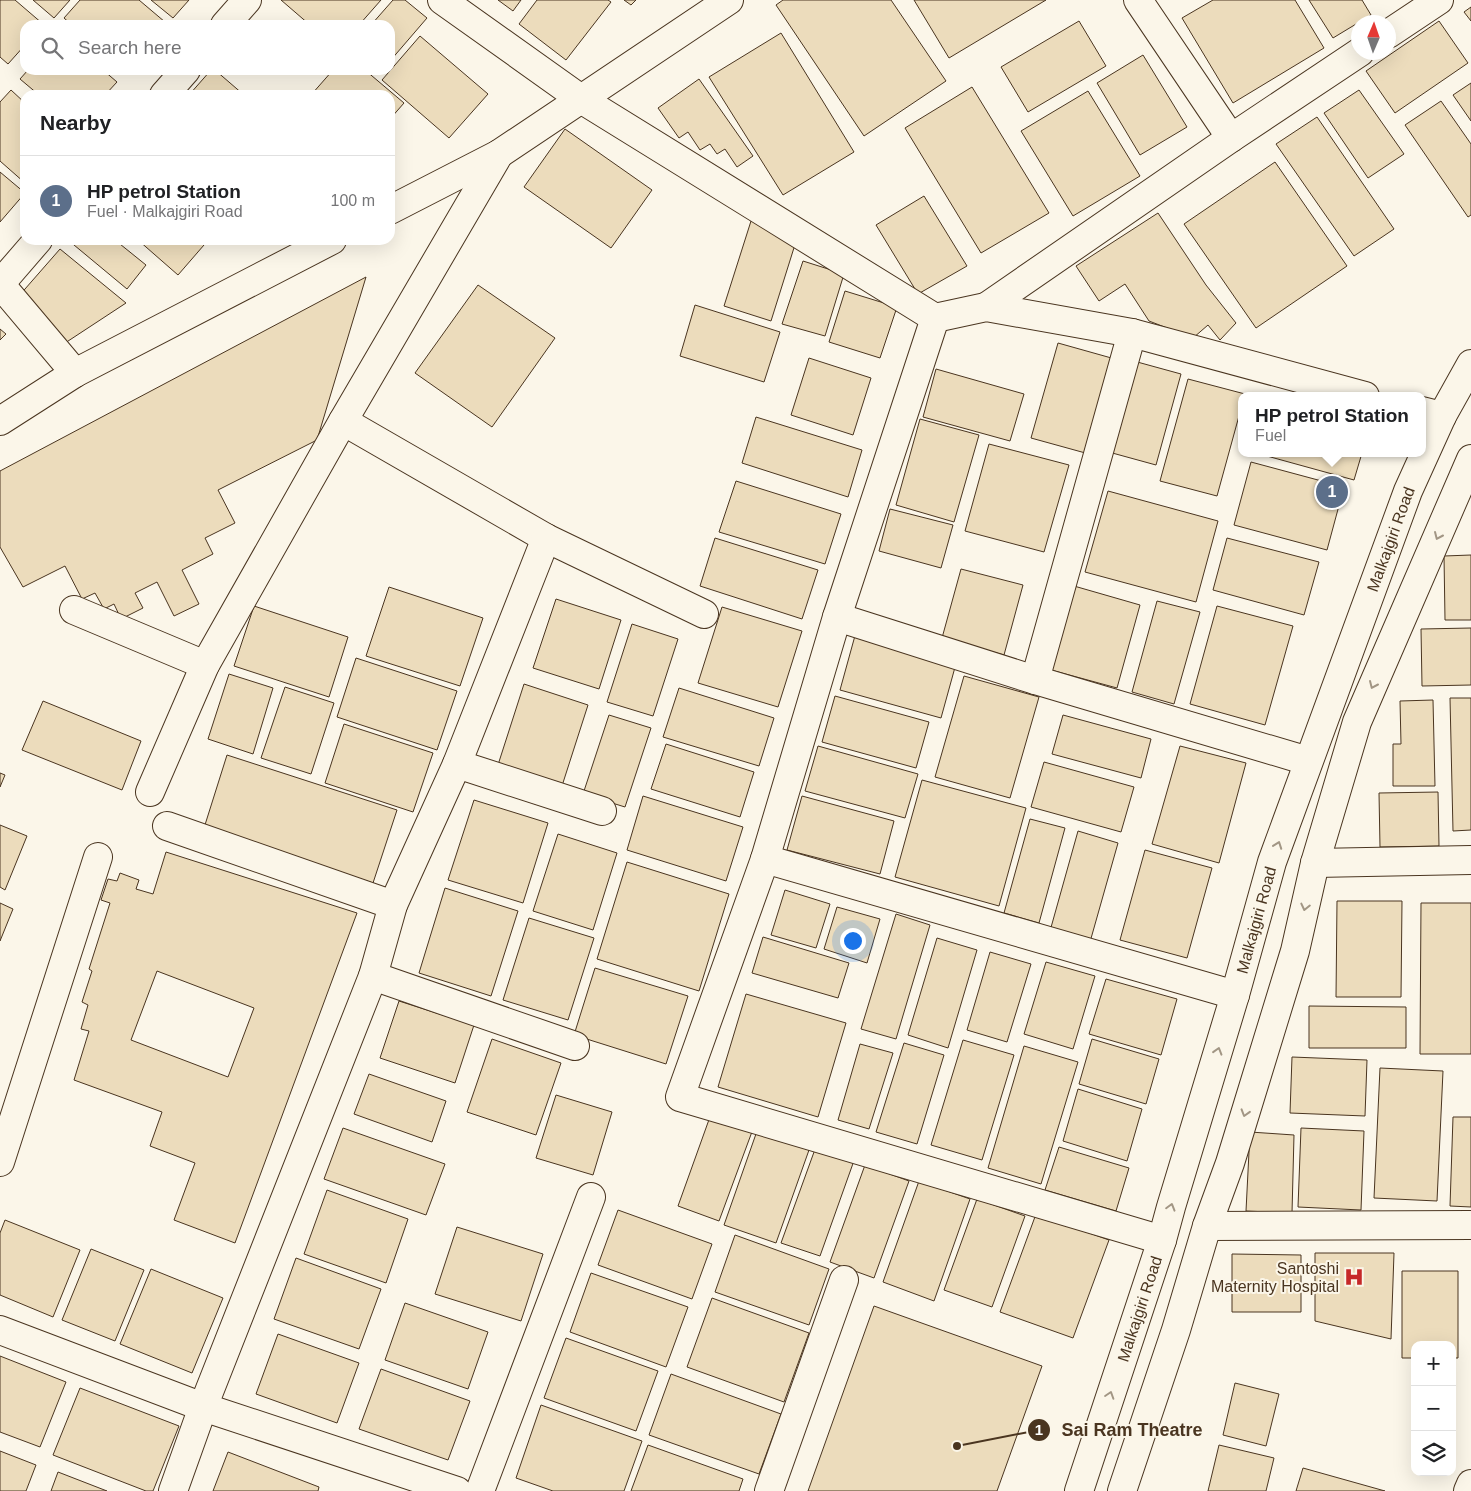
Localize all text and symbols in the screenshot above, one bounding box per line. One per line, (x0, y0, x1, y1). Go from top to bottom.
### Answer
north arrow (1351, 15, 1396, 60)
search box (20, 20, 395, 75)
icon: search (38, 34, 66, 62)
text: Search here (78, 37, 182, 58)
text: Nearby (40, 111, 111, 134)
text: HP petrol Station (87, 181, 241, 202)
text: 1 (52, 192, 60, 209)
text: 100 m (331, 192, 375, 209)
text: Fuel · Malkajgiri Road (87, 203, 243, 220)
popup (1238, 392, 1426, 457)
text: HP petrol Station (1255, 405, 1409, 426)
text: Fuel (1255, 427, 1286, 444)
pin: 1 (1316, 473, 1348, 511)
street label: Malkajgiri Road (1363, 484, 1417, 594)
one-way arrow (1434, 531, 1445, 540)
one-way arrow (1368, 680, 1379, 689)
one-way arrow (1272, 841, 1282, 850)
street label: Malkajgiri Road (1233, 864, 1279, 975)
one-way arrow (1300, 902, 1311, 911)
your location (840, 928, 866, 954)
one-way arrow (1213, 1048, 1223, 1056)
one-way arrow (1241, 1108, 1251, 1117)
one-way arrow (1165, 1202, 1176, 1211)
street label: Malkajgiri Road (1114, 1254, 1165, 1364)
place label: Santoshi Maternity Hospital (1211, 1260, 1339, 1295)
hospital icon: Santoshi Maternity Hospital (1343, 1266, 1365, 1288)
map controls (1411, 1341, 1456, 1476)
button: + (1411, 1341, 1456, 1386)
button: − (1411, 1386, 1456, 1431)
one-way arrow (1104, 1391, 1114, 1399)
callout: Sai Ram Theatre (1027, 1414, 1213, 1447)
text: Sai Ram Theatre (1061, 1420, 1203, 1440)
text: 1 (1035, 1421, 1043, 1438)
button: layers (1411, 1431, 1456, 1476)

